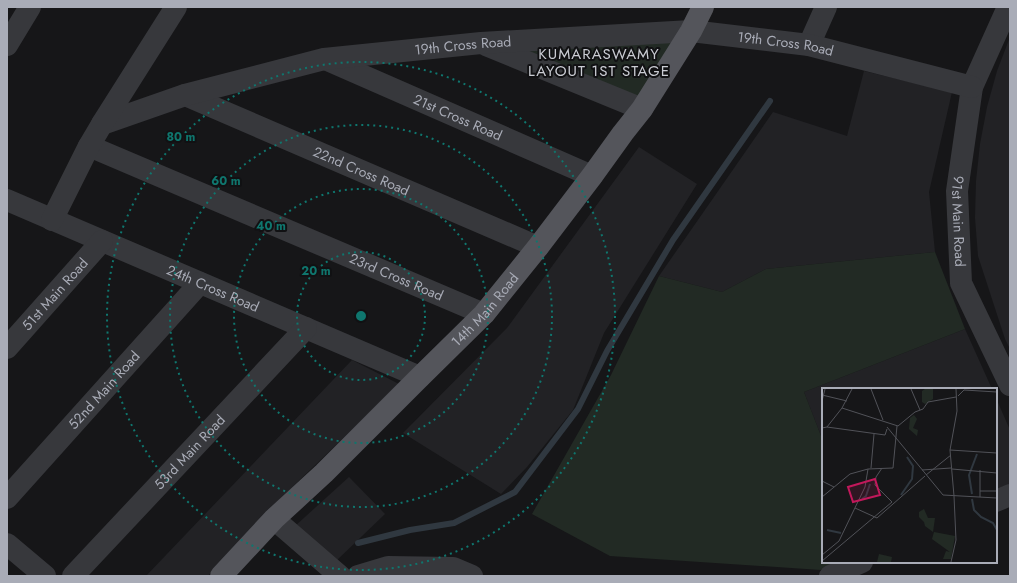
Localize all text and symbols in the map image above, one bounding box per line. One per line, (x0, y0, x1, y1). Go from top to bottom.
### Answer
street label: 19th Cross Road (736, 27, 836, 61)
street label: 19th Cross Road (414, 31, 512, 60)
district label: KUMARASWAMY LAYOUT 1ST STAGE (528, 43, 670, 82)
street label: 21st Cross Road (410, 89, 505, 145)
text: 80 m (167, 128, 196, 146)
street label: 22nd Cross Road (310, 141, 413, 200)
text: 60 m (211, 172, 241, 190)
street label: 91st Main Road (947, 174, 970, 267)
text: 40 m (256, 217, 286, 235)
street label: 23rd Cross Road (346, 248, 446, 306)
street label: 51st Main Road (17, 254, 92, 335)
street label: 24th Cross Road (164, 260, 262, 317)
text: 20 m (301, 262, 331, 280)
street label: 14th Main Road (446, 269, 523, 351)
centre of rings (354, 309, 368, 323)
street label: 52nd Main Road (63, 347, 144, 434)
inset map (822, 388, 997, 563)
street label: 53rd Main Road (149, 410, 230, 494)

